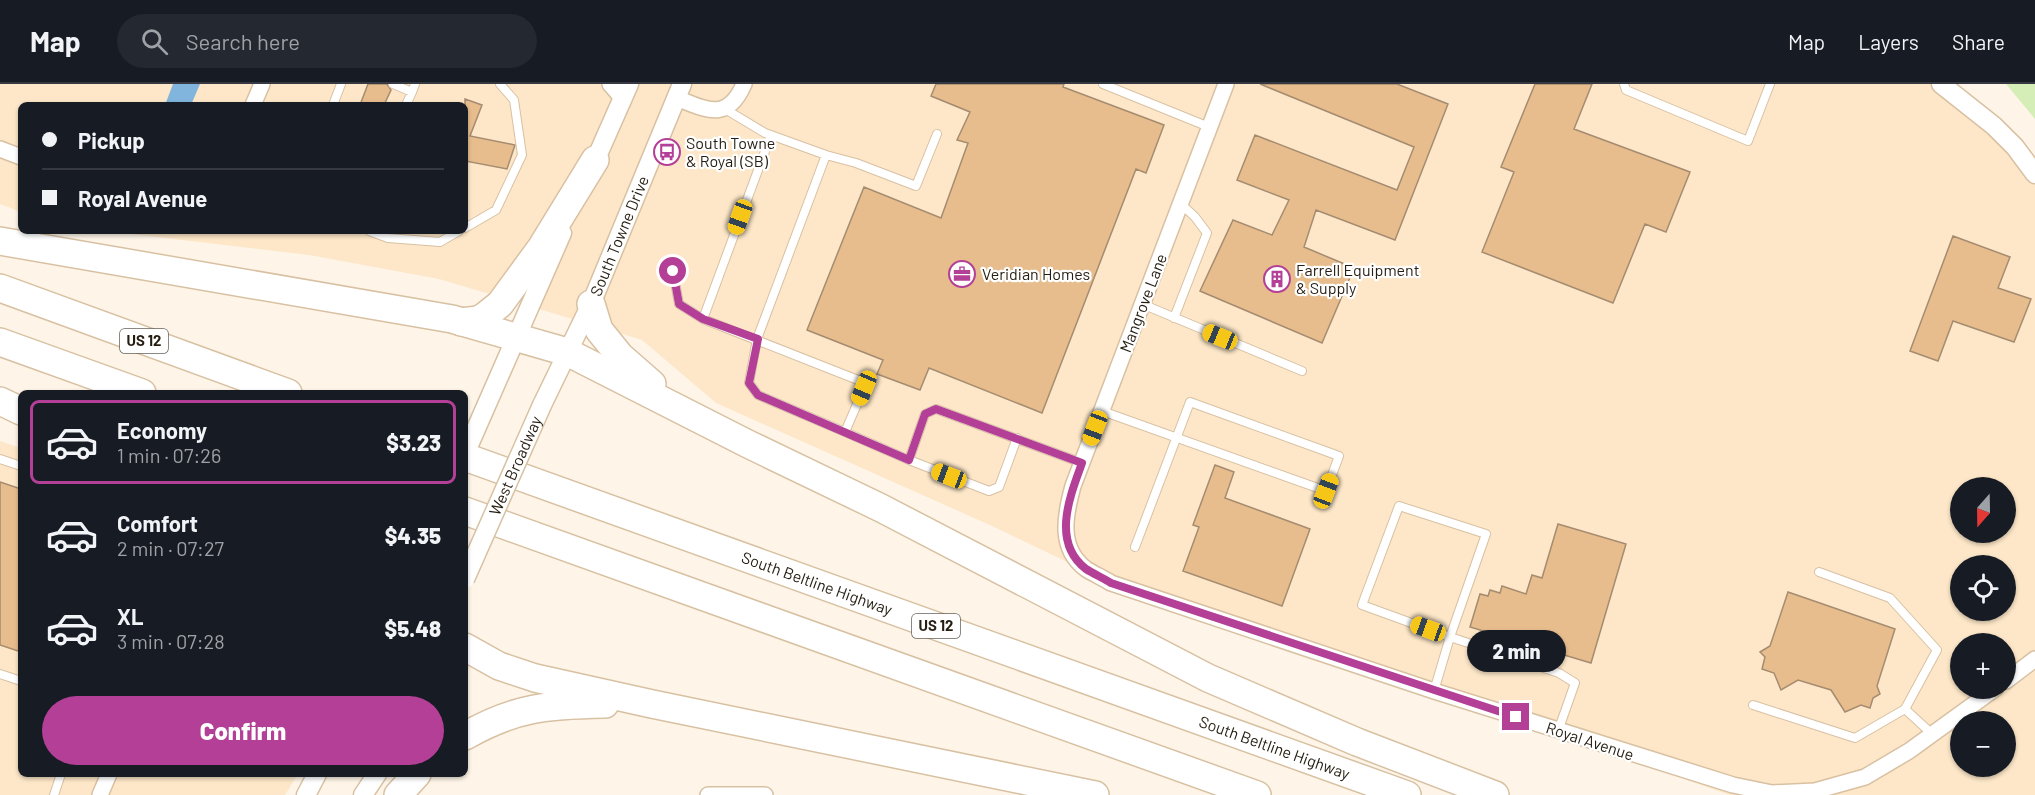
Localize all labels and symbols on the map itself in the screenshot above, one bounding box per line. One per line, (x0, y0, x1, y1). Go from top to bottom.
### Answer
place label: South Towne & Royal (SB) (686, 133, 775, 170)
bus stop icon: South Towne & Royal (SB) (652, 137, 682, 167)
street label: South Towne Drive (585, 173, 652, 299)
car (725, 197, 755, 237)
street label: Mangrove Lane (1115, 251, 1170, 355)
route start (659, 257, 686, 284)
office icon: Veridian Homes (947, 259, 977, 289)
place label: Farrell Equipment & Supply (1296, 260, 1420, 297)
place label: Veridian Homes (982, 264, 1090, 283)
building icon: Farrell Equipment & Supply (1262, 264, 1292, 294)
car (1200, 322, 1240, 352)
road number: US 12 (120, 329, 168, 353)
car (849, 368, 879, 408)
car (1080, 408, 1110, 448)
street label: West Broadway (484, 412, 545, 518)
car (929, 461, 969, 491)
car (1311, 471, 1341, 511)
north arrow (1950, 477, 2016, 543)
street label: South Beltline Highway (739, 547, 896, 619)
road number: US 12 (912, 614, 960, 638)
car (1408, 614, 1448, 644)
callout: 2 min (1466, 630, 1565, 672)
route end (1502, 703, 1529, 730)
street label: South Beltline Highway (1197, 711, 1353, 783)
street label: Royal Avenue (1544, 717, 1636, 764)

